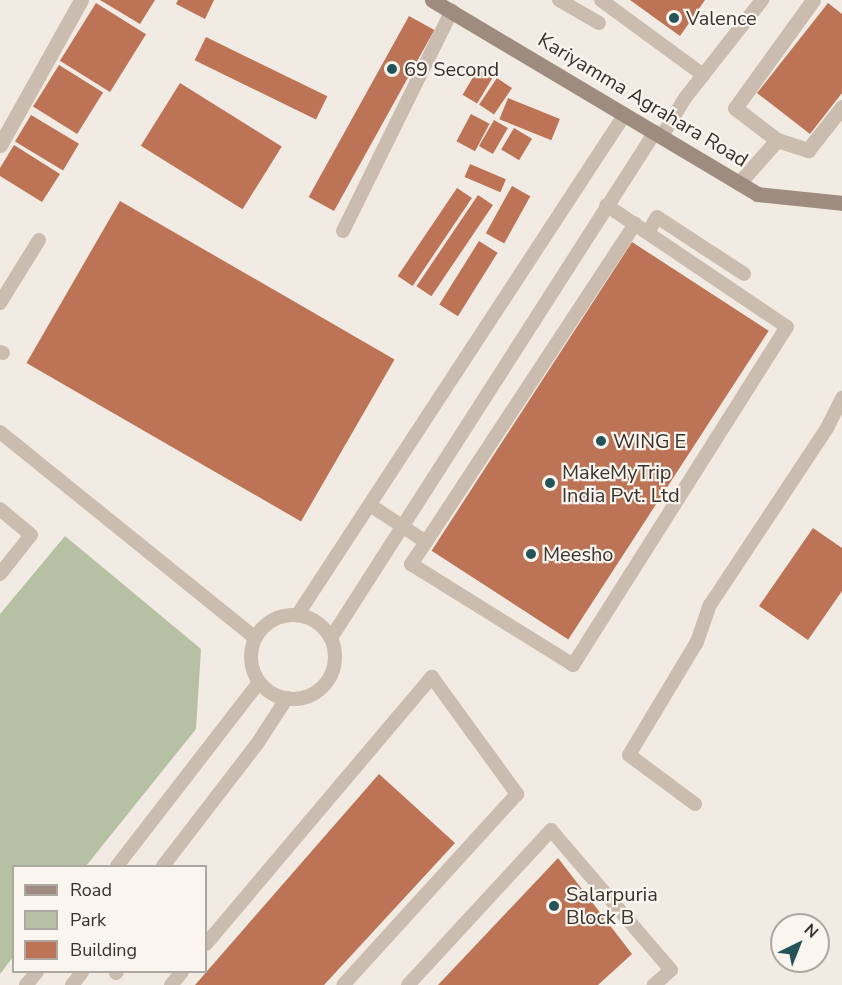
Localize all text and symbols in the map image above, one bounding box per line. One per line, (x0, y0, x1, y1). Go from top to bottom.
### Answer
place label: Valence (686, 6, 757, 30)
marker: Valence (667, 11, 681, 25)
street label: Kariyamma Agrahara Road (534, 28, 752, 172)
place label: 69 Second (404, 57, 499, 81)
marker: 69 Second (385, 62, 399, 76)
place label: WING E (613, 429, 686, 453)
marker: WING E (594, 434, 608, 448)
place label: MakeMyTrip India Pvt. Ltd (562, 460, 680, 507)
marker: MakeMyTrip India Pvt. Ltd (543, 476, 557, 490)
place label: Meesho (543, 542, 613, 566)
marker: Meesho (524, 547, 538, 561)
legend (12, 865, 207, 973)
text: Road (70, 878, 112, 902)
place label: Salarpuria Block B (566, 882, 658, 929)
marker: Salarpuria Block B (547, 899, 561, 913)
text: Park (70, 908, 106, 932)
north arrow (770, 913, 830, 973)
text: N (799, 919, 823, 943)
text: Building (70, 938, 137, 962)

